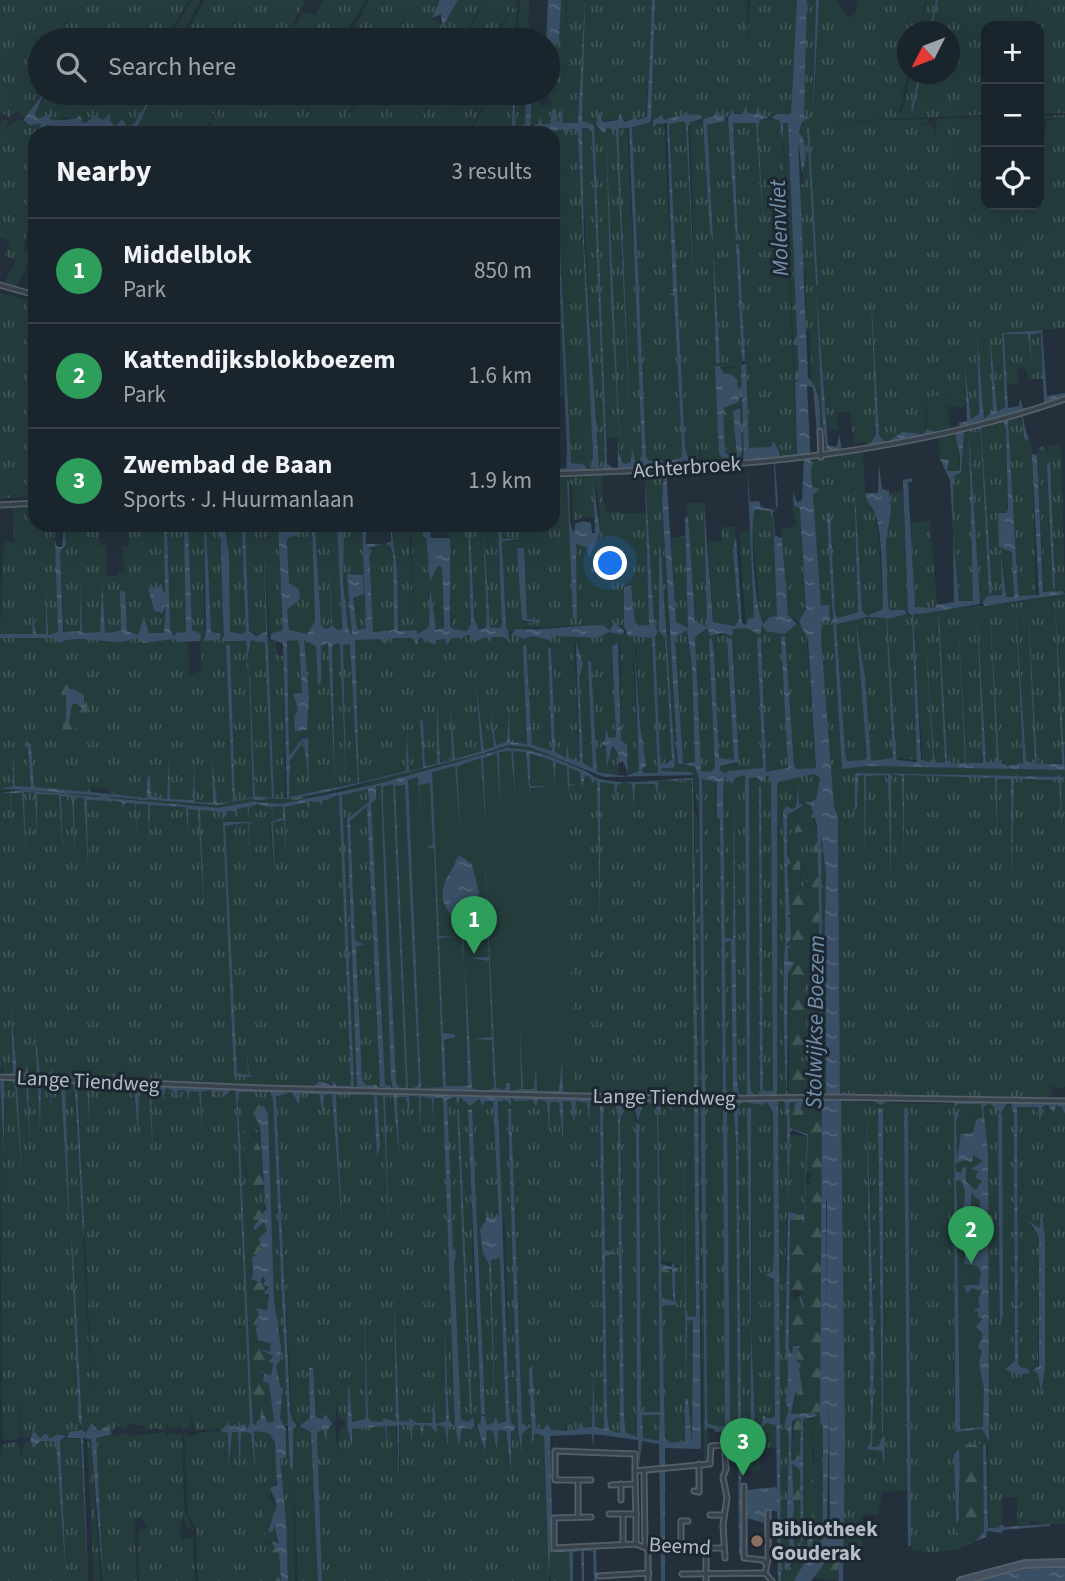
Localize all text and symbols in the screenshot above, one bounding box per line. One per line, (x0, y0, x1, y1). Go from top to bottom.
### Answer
north arrow (897, 21, 960, 84)
map controls (981, 21, 1044, 210)
button: + (981, 21, 1044, 84)
search box (28, 28, 560, 105)
icon: search (52, 48, 90, 86)
text: Search here (108, 48, 236, 85)
button: − (981, 84, 1044, 147)
button: locate (981, 147, 1044, 210)
text: Nearby (56, 150, 151, 193)
text: 3 results (452, 155, 532, 188)
water label: Molenvliet (761, 179, 797, 277)
text: Middelblok (123, 236, 252, 273)
text: 1 (73, 254, 85, 287)
text: 850 m (474, 254, 532, 287)
text: Park (123, 273, 166, 306)
text: Kattendijksblokboezem (123, 341, 396, 378)
text: 2 (73, 359, 85, 392)
text: 1.6 km (468, 359, 532, 392)
text: Park (123, 378, 166, 411)
text: Zwembad de Baan (123, 446, 332, 483)
street label: Achterbroek (632, 448, 742, 486)
text: 3 (73, 464, 85, 497)
text: 1.9 km (468, 464, 532, 497)
text: Sports · J. Huurmanlaan (123, 483, 354, 516)
your location (593, 546, 627, 580)
pin: 1 (451, 896, 497, 954)
water label: Stolwijkse Boezem (797, 935, 833, 1109)
street label: Lange Tiendweg (16, 1062, 161, 1100)
street label: Lange Tiendweg (592, 1081, 736, 1113)
pin: 2 (948, 1206, 994, 1264)
pin: 3 (720, 1418, 766, 1476)
place label: Bibliotheek Gouderak (771, 1514, 878, 1568)
street label: Beemd (648, 1529, 712, 1563)
marker: Bibliotheek Gouderak (749, 1533, 765, 1549)

